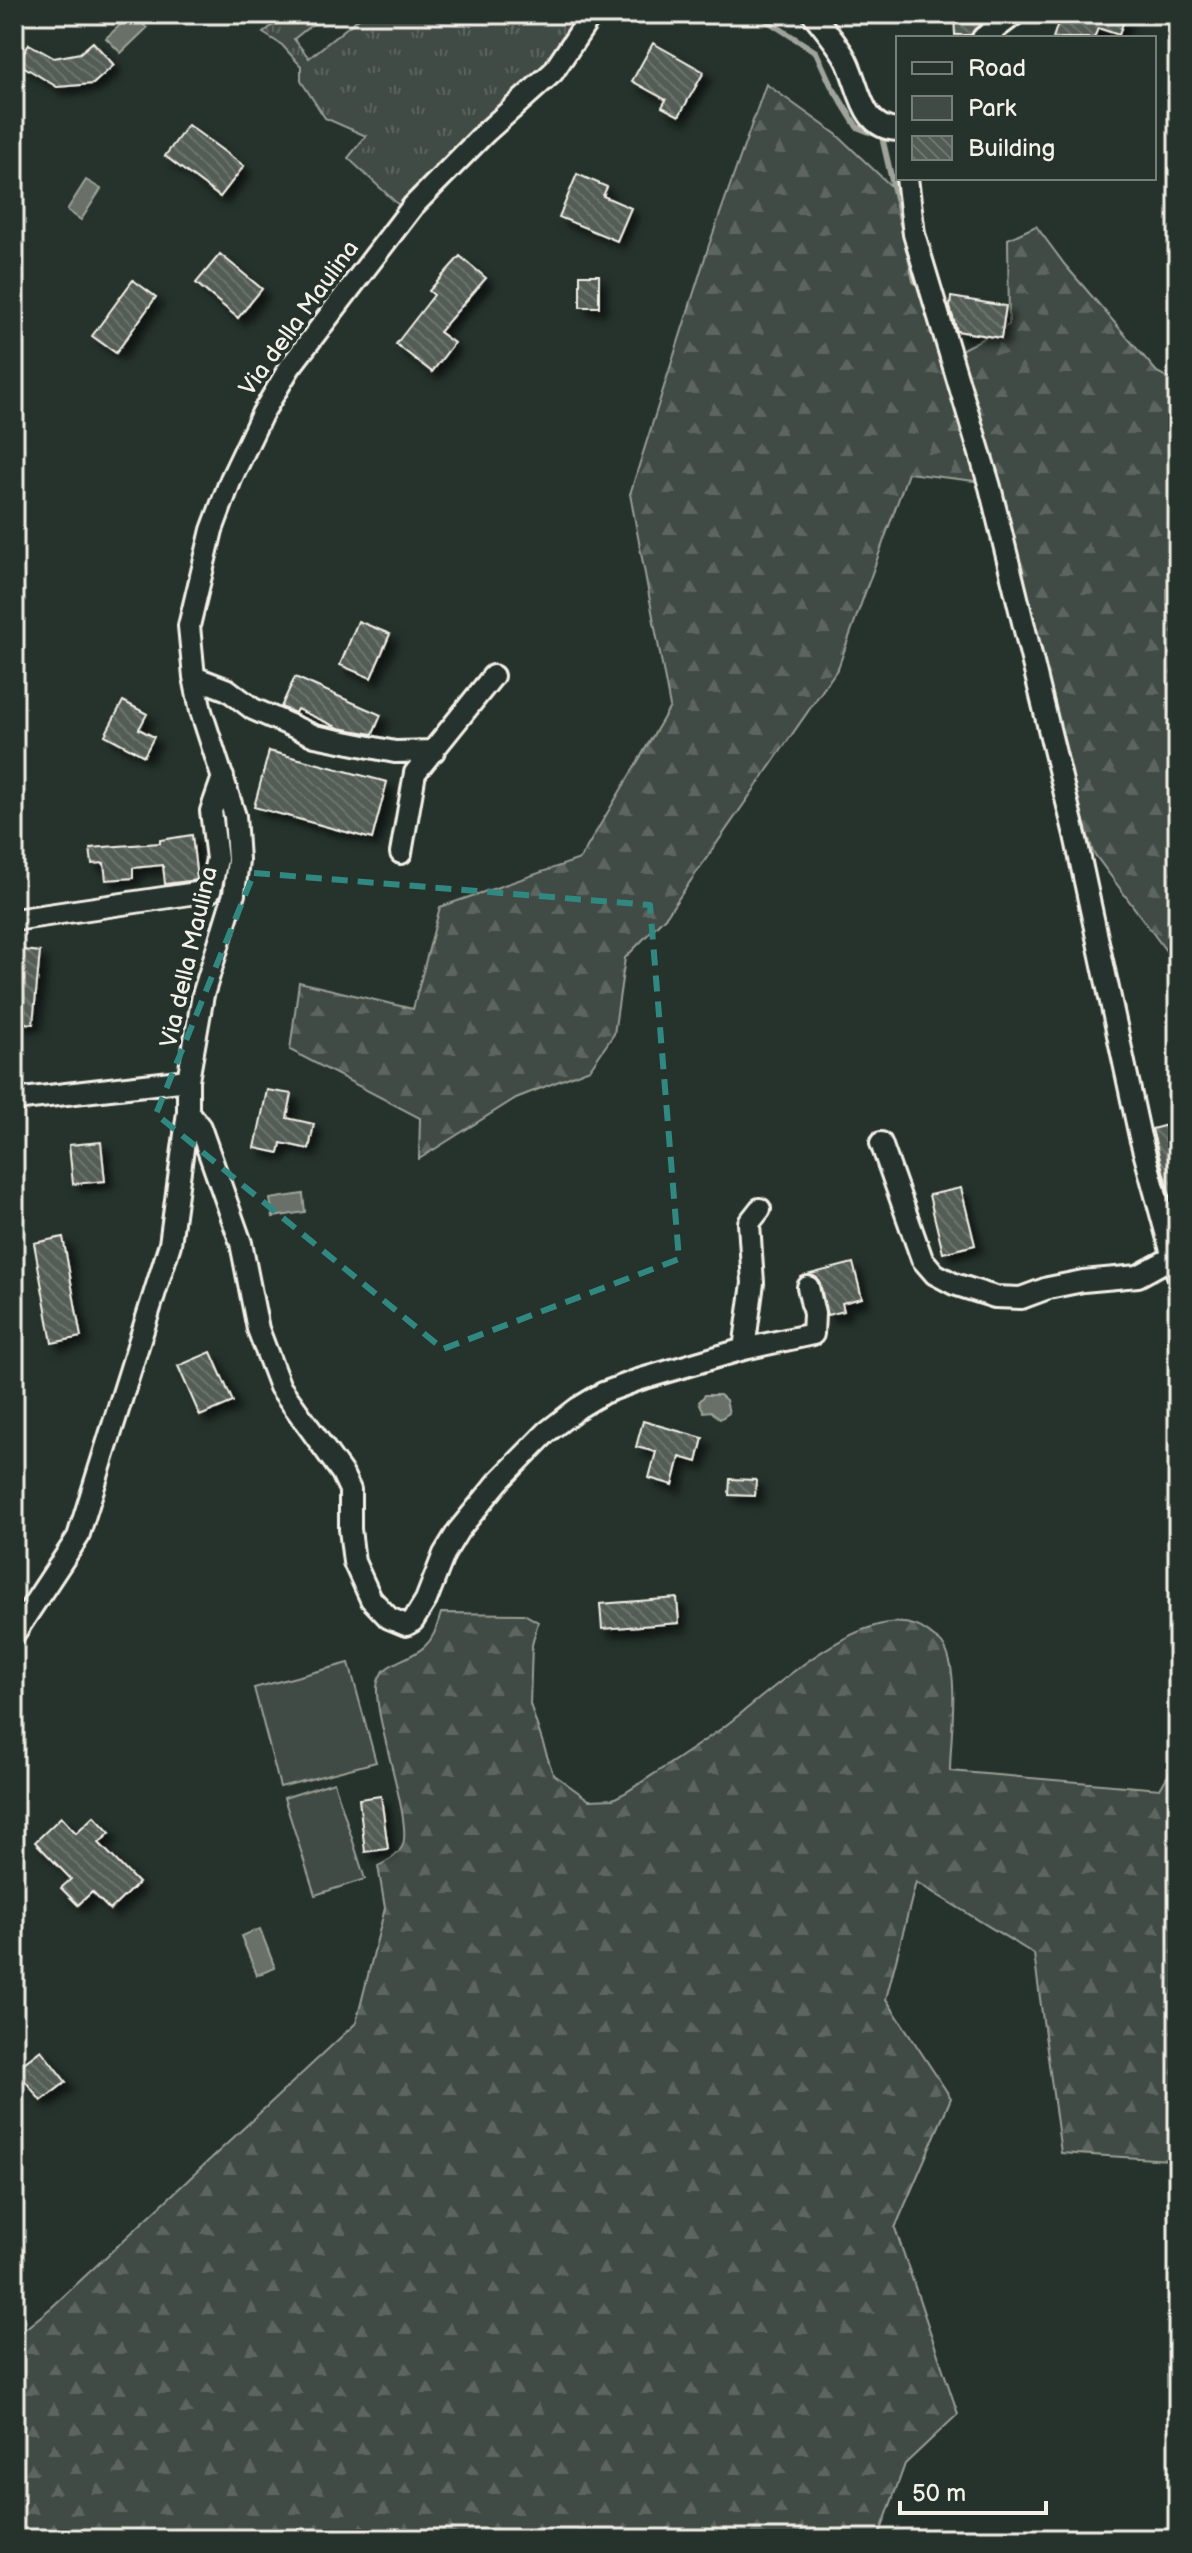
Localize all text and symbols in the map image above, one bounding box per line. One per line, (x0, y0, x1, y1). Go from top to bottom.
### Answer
legend (896, 36, 1156, 180)
text: Road (968, 54, 1026, 83)
text: Park (968, 94, 1016, 123)
text: Building (968, 134, 1055, 163)
street label: Via della Maulina (233, 235, 365, 401)
street label: Via della Maulina (154, 864, 224, 1050)
scale bar (900, 2465, 1046, 2515)
text: 50 m (912, 2479, 966, 2508)

